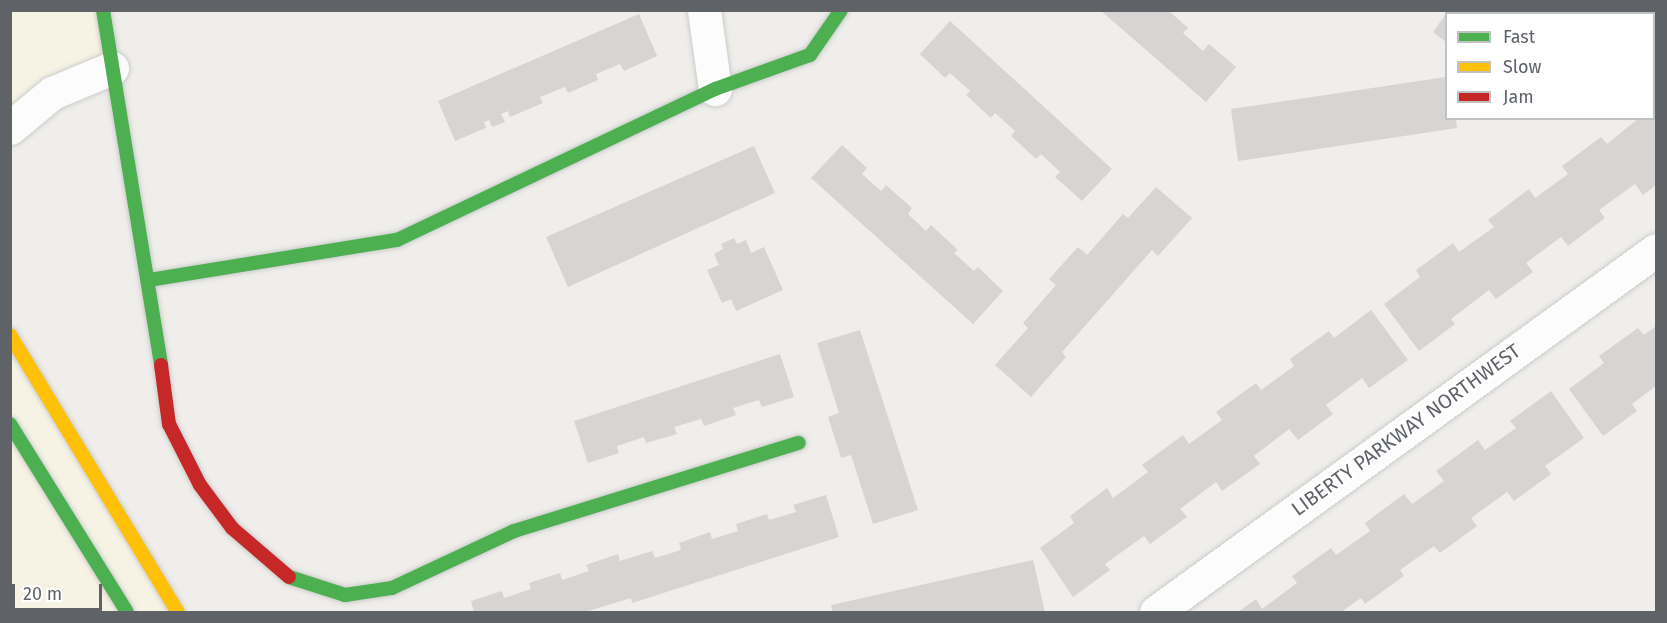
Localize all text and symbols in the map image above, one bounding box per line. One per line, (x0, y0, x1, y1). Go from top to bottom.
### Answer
legend (1445, 12, 1655, 120)
text: Fast (1503, 26, 1535, 48)
text: Slow (1503, 56, 1541, 78)
text: Jam (1503, 86, 1534, 108)
street label: LIBERTY PARKWAY NORTHWEST (1287, 339, 1525, 521)
scale bar (15, 572, 105, 610)
text: 20 m (23, 583, 62, 605)

